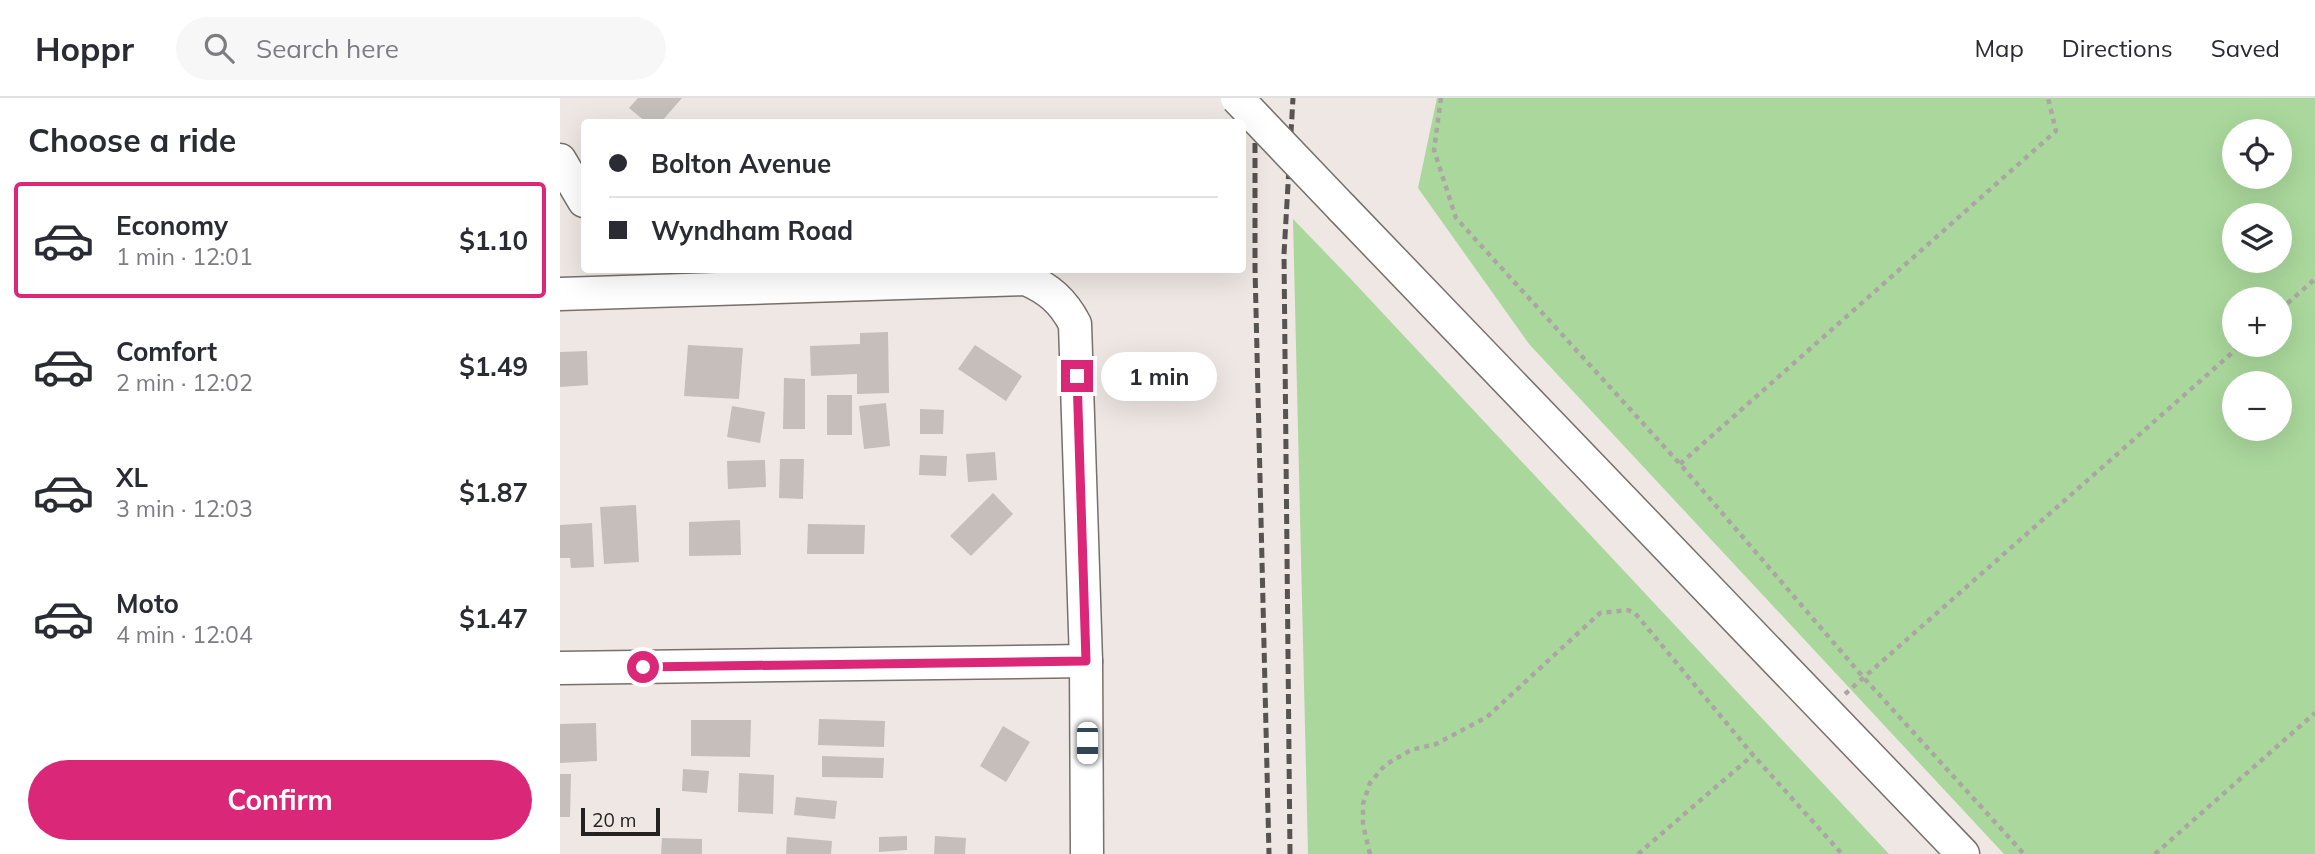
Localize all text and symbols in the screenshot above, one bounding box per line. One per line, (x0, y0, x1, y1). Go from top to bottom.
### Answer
search box (176, 17, 666, 80)
text: Hoppr (35, 28, 134, 69)
icon: search (200, 29, 238, 67)
text: Search here (256, 32, 399, 65)
text: Map (1974, 33, 2024, 63)
text: Directions (2062, 33, 2173, 63)
text: Saved (2211, 33, 2280, 63)
map controls (2222, 119, 2292, 441)
button: locate (2222, 119, 2292, 189)
text: Choose a ride (28, 120, 236, 160)
text: Bolton Avenue (651, 147, 831, 180)
button: layers (2222, 203, 2292, 273)
icon: car (32, 209, 95, 272)
text: Economy (116, 209, 228, 242)
text: Wyndham Road (651, 214, 853, 247)
text: $1.10 (459, 224, 528, 257)
text: 1 min · 12:01 (116, 242, 253, 271)
button: + (2222, 287, 2292, 357)
icon: car (32, 335, 95, 398)
text: Comfort (116, 335, 217, 368)
text: $1.49 (459, 350, 528, 383)
callout: 1 min (1102, 352, 1217, 400)
route end (1061, 360, 1093, 392)
text: 1 min (1129, 362, 1189, 391)
text: 2 min · 12:02 (116, 368, 253, 397)
button: − (2222, 371, 2292, 441)
icon: car (32, 461, 95, 524)
text: XL (116, 461, 148, 494)
text: $1.87 (459, 476, 528, 509)
text: 3 min · 12:03 (116, 494, 253, 523)
icon: car (32, 587, 95, 650)
text: Moto (116, 587, 179, 620)
text: $1.47 (459, 602, 528, 635)
text: 4 min · 12:04 (116, 620, 253, 649)
route start (627, 651, 659, 683)
car (1077, 722, 1098, 764)
button: Confirm (28, 760, 532, 840)
scale bar (581, 805, 660, 837)
text: 20 m (592, 808, 636, 832)

